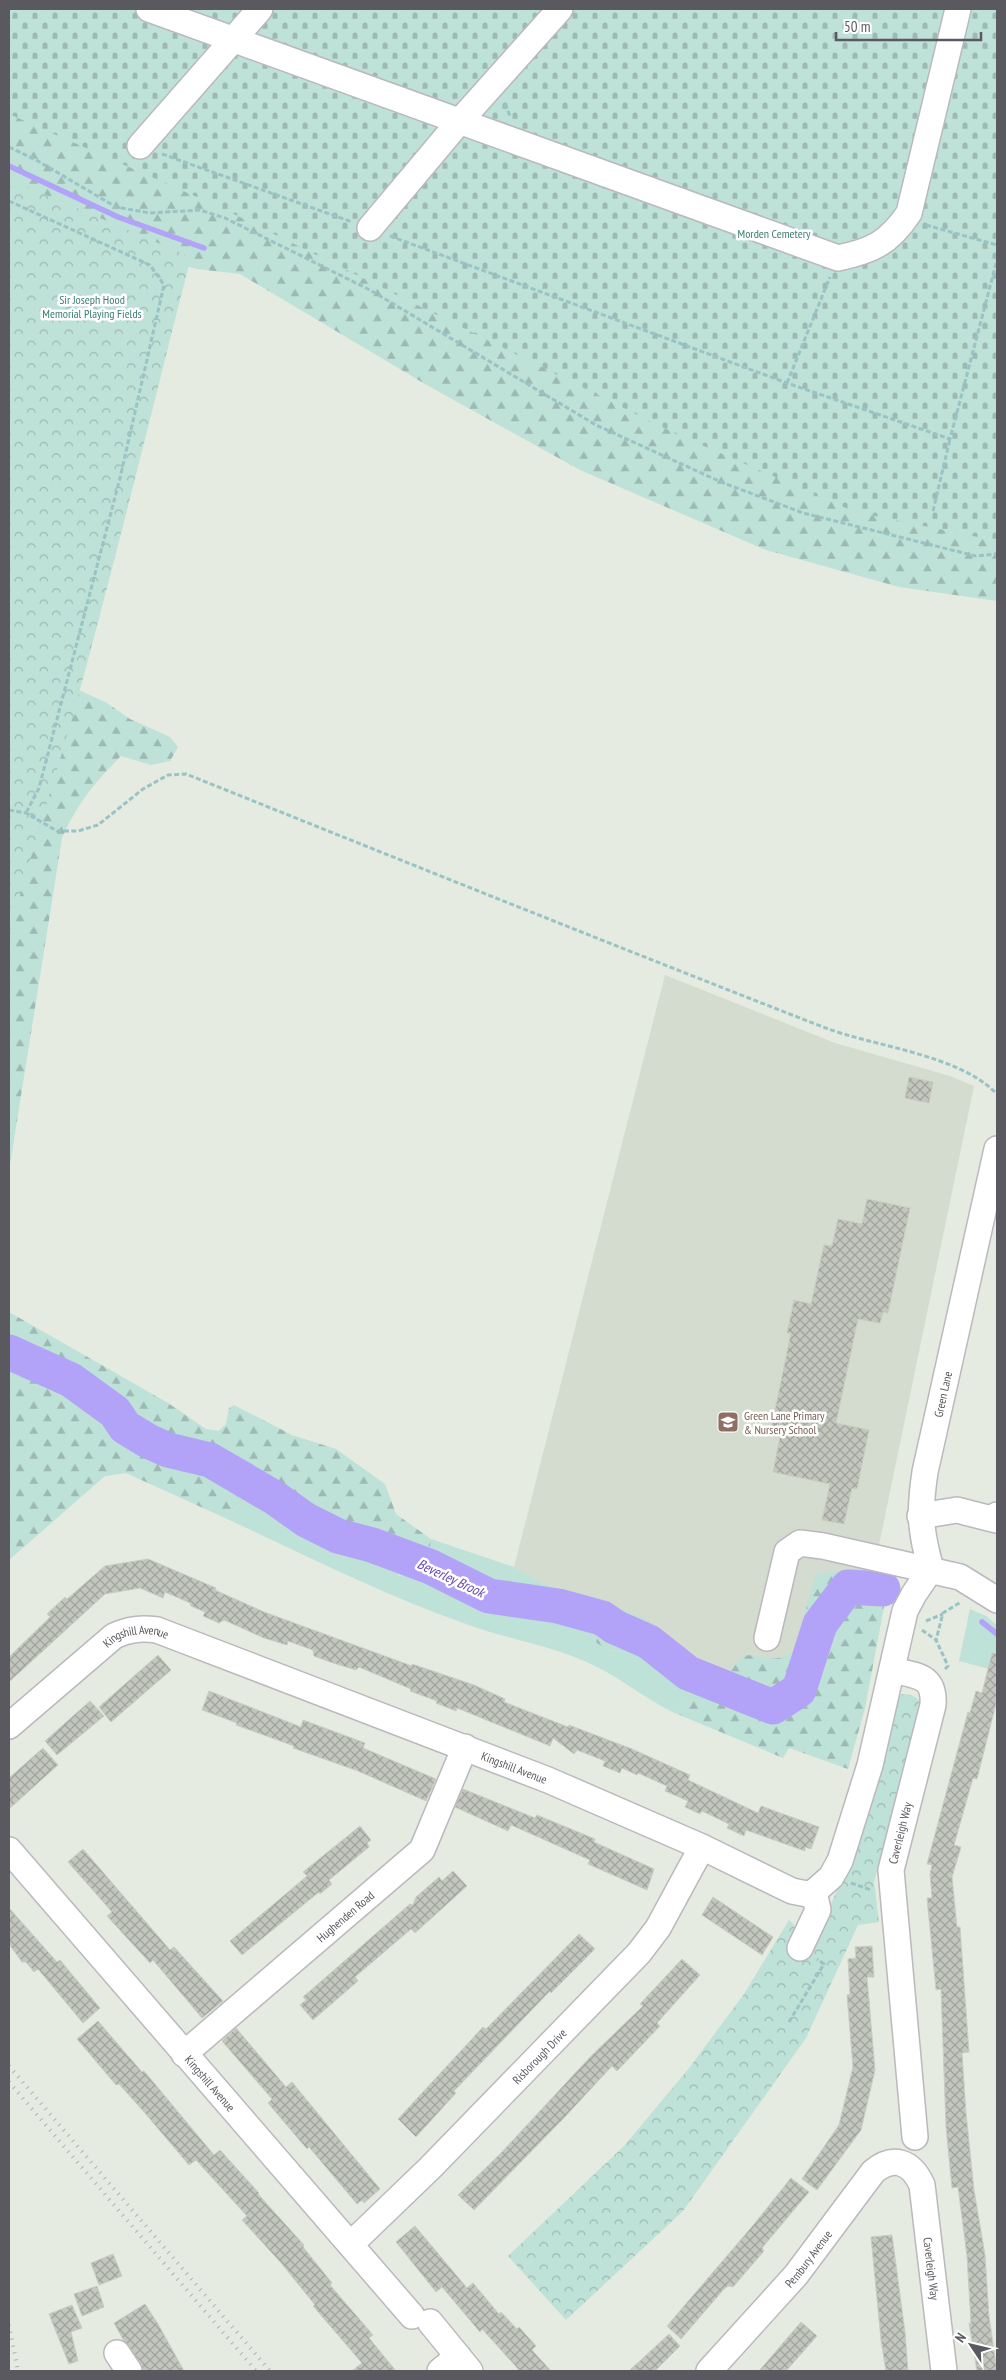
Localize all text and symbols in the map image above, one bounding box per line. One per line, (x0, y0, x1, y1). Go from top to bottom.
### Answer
scale bar (836, 10, 981, 42)
text: 50 m (844, 17, 870, 36)
park label: Morden Cemetery (738, 226, 811, 241)
park label: Sir Joseph Hood Memorial Playing Fields (42, 292, 142, 321)
street label: Green Lane (930, 1370, 955, 1419)
place label: Green Lane Primary & Nursery School (744, 1408, 825, 1437)
school or university icon: Green Lane Primary & Nursery School (716, 1410, 740, 1434)
water label: Beverley Brook (415, 1555, 489, 1602)
street label: Kingshill Avenue (99, 1622, 171, 1650)
street label: Kingshill Avenue (479, 1748, 549, 1786)
street label: Caverleigh Way (885, 1800, 915, 1865)
street label: Hughenden Road (313, 1887, 377, 1945)
street label: Risborough Drive (509, 2025, 569, 2087)
street label: Kingshill Avenue (182, 2052, 239, 2114)
street label: Pembury Avenue (781, 2227, 835, 2290)
street label: Caverleigh Way (921, 2236, 943, 2301)
north arrow (946, 2320, 996, 2370)
text: N (951, 2329, 970, 2346)

